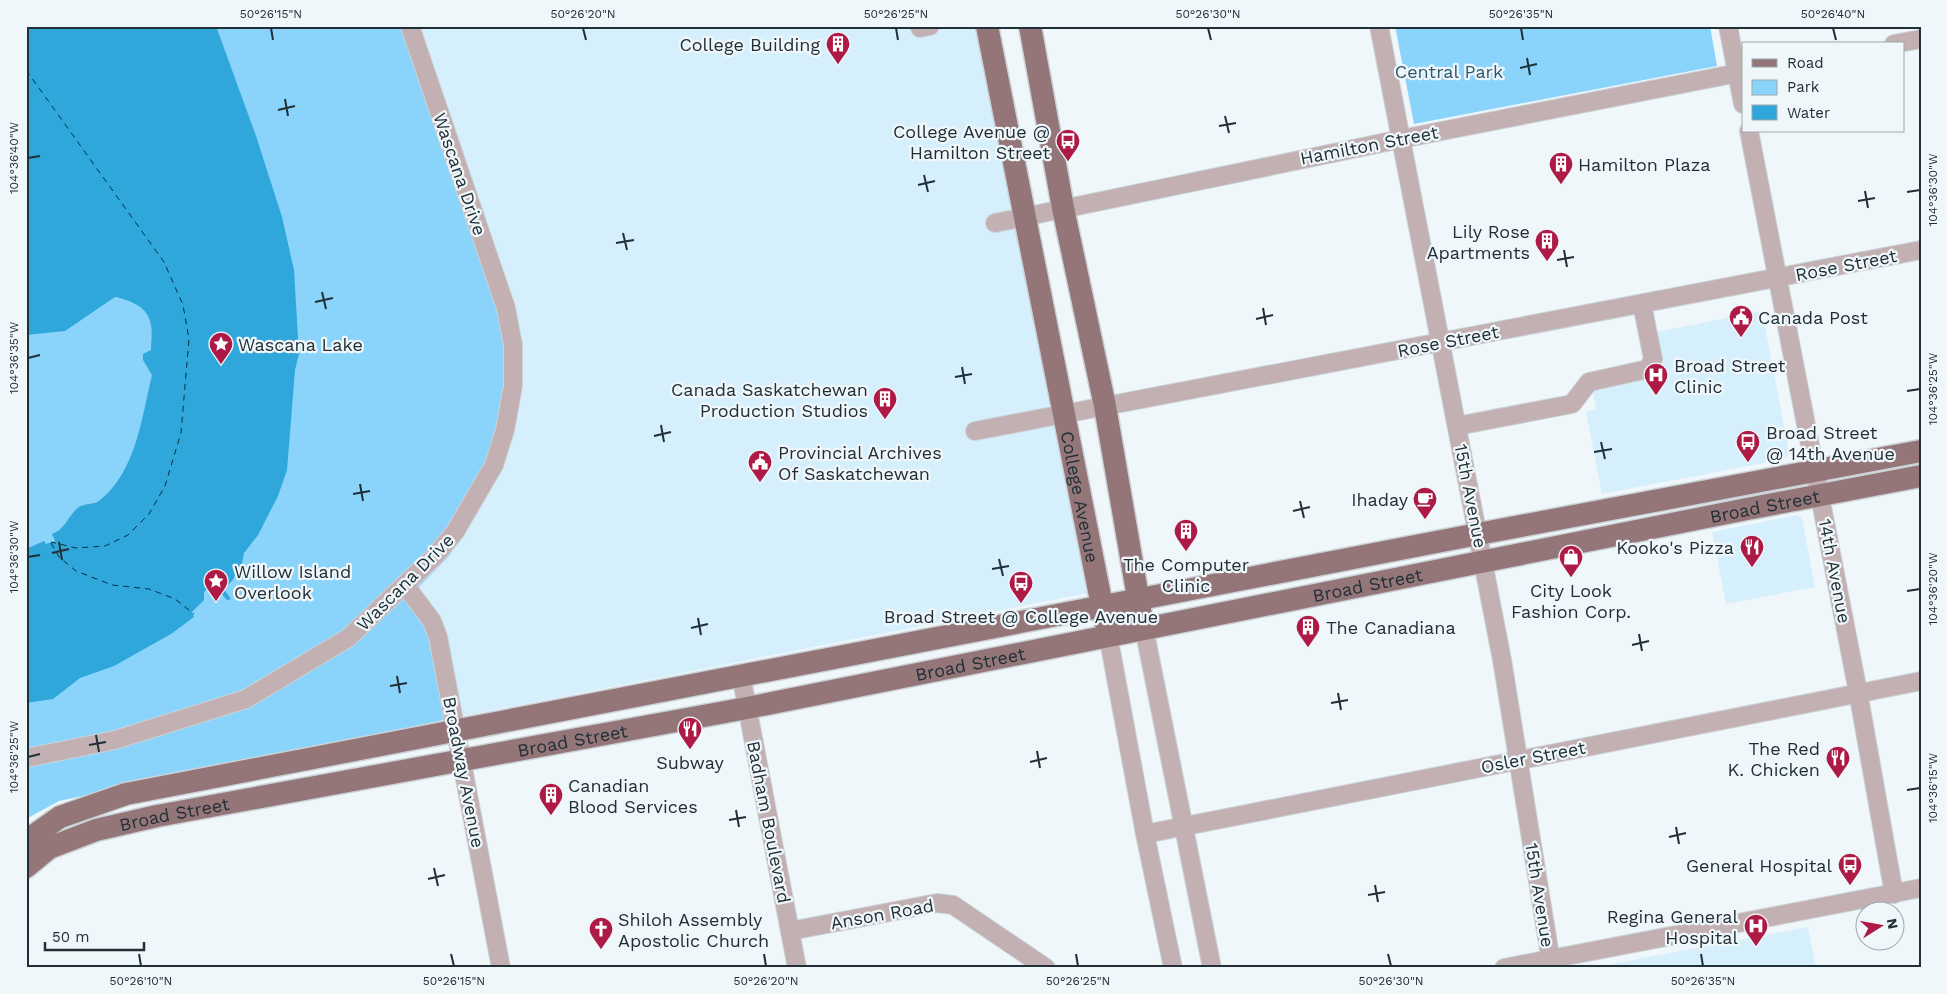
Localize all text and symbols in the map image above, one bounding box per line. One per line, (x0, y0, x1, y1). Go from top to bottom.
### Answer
text: 50°26'15"N (240, 7, 302, 21)
text: 50°26'20"N (550, 7, 616, 21)
text: 50°26'25"N (864, 7, 928, 21)
text: 50°26'30"N (1175, 7, 1241, 21)
text: 50°26'35"N (1489, 7, 1553, 21)
text: 50°26'40"N (1801, 7, 1865, 21)
building icon: College Building (825, 31, 851, 65)
place label: College Building (679, 34, 820, 55)
legend (1742, 42, 1904, 132)
text: Road (1787, 54, 1824, 72)
park label: Central Park (1395, 61, 1503, 82)
text: Park (1787, 78, 1820, 96)
text: Water (1787, 104, 1830, 122)
street label: Wascana Drive (429, 110, 491, 238)
text: 104°36'40"W (7, 121, 21, 194)
place label: College Avenue @ Hamilton Street (893, 121, 1050, 163)
street label: Hamilton Street (1298, 121, 1440, 169)
bus stop icon: College Avenue @ Hamilton Street (1055, 128, 1081, 162)
building icon: Hamilton Plaza (1548, 151, 1574, 185)
text: 104°36'30"W (1926, 153, 1940, 226)
place label: Hamilton Plaza (1578, 154, 1710, 175)
place label: Lily Rose Apartments (1427, 221, 1530, 263)
building icon: Lily Rose Apartments (1534, 228, 1560, 262)
street label: Rose Street (1794, 245, 1899, 285)
public building icon: Canada Post (1728, 304, 1754, 338)
place label: Canada Post (1758, 307, 1868, 328)
text: 104°36'35"W (7, 321, 21, 394)
street label: Rose Street (1396, 321, 1501, 361)
place icon: Wascana Lake (208, 331, 234, 365)
place label: Wascana Lake (238, 334, 363, 355)
text: 104°36'25"W (1926, 352, 1940, 425)
place label: Broad Street Clinic (1674, 355, 1786, 397)
hospital icon: Broad Street Clinic (1643, 362, 1669, 396)
place label: Canada Saskatchewan Production Studios (671, 379, 868, 421)
building icon: Canada Saskatchewan Production Studios (872, 386, 898, 420)
place label: Broad Street @ 14th Avenue (1766, 422, 1895, 464)
street label: College Avenue (1057, 429, 1104, 564)
bus stop icon: Broad Street @ 14th Avenue (1735, 429, 1761, 463)
place label: Provincial Archives Of Saskatchewan (778, 442, 942, 484)
street label: 15th Avenue (1451, 442, 1491, 550)
public building icon: Provincial Archives Of Saskatchewan (747, 449, 773, 483)
street label: Broad Street (1708, 485, 1822, 527)
cafe icon: Ihaday (1412, 486, 1438, 520)
place label: Ihaday (1351, 489, 1409, 510)
street label: 14th Avenue (1815, 517, 1855, 625)
building icon: The Computer Clinic (1173, 518, 1199, 552)
text: 104°36'30"W (7, 520, 21, 593)
street label: Wascana Drive (352, 529, 458, 635)
restaurant icon: Kooko's Pizza (1739, 534, 1765, 568)
place label: Kooko's Pizza (1616, 537, 1734, 558)
shop icon: City Look Fashion Corp. (1558, 544, 1584, 578)
text: 104°36'20"W (1926, 552, 1940, 625)
place label: The Computer Clinic (1123, 554, 1249, 596)
place label: Willow Island Overlook (234, 561, 351, 603)
street label: Broad Street (1311, 563, 1424, 606)
place icon: Willow Island Overlook (203, 568, 229, 602)
bus stop icon: Broad Street @ College Avenue (1008, 570, 1034, 604)
place label: City Look Fashion Corp. (1511, 580, 1631, 622)
place label: Broad Street @ College Avenue (884, 606, 1158, 627)
building icon: The Canadiana (1295, 614, 1321, 648)
place label: The Canadiana (1326, 617, 1456, 638)
street label: Broad Street (913, 642, 1027, 685)
street label: Broadway Avenue (439, 695, 489, 849)
restaurant icon: Subway (677, 716, 703, 750)
text: 104°36'25"W (7, 720, 21, 793)
street label: Broad Street (516, 720, 630, 760)
street label: Osler Street (1479, 736, 1588, 777)
place label: The Red K. Chicken (1727, 738, 1820, 780)
street label: Badham Boulevard (743, 739, 795, 905)
restaurant icon: The Red K. Chicken (1825, 745, 1851, 779)
place label: Subway (656, 752, 724, 773)
text: 104°36'15"W (1926, 752, 1940, 823)
place label: Canadian Blood Services (568, 775, 698, 817)
building icon: Canadian Blood Services (538, 782, 564, 816)
street label: Broad Street (117, 792, 231, 835)
street label: 15th Avenue (1521, 841, 1559, 949)
bus stop icon: General Hospital (1837, 852, 1863, 886)
place label: General Hospital (1686, 855, 1832, 876)
street label: Anson Road (829, 895, 935, 933)
north arrow (1854, 902, 1904, 952)
place label: Regina General Hospital (1607, 906, 1738, 948)
place label: Shiloh Assembly Apostolic Church (618, 909, 769, 951)
hospital icon: Regina General Hospital (1743, 913, 1769, 947)
church icon: Shiloh Assembly Apostolic Church (588, 916, 614, 950)
text: N (1884, 917, 1902, 930)
scale bar (45, 919, 144, 951)
text: 50 m (52, 928, 89, 946)
text: 50°26'10"N (110, 974, 172, 988)
text: 50°26'15"N (423, 974, 485, 988)
text: 50°26'20"N (733, 974, 799, 988)
text: 50°26'25"N (1046, 974, 1110, 988)
text: 50°26'30"N (1358, 974, 1424, 988)
text: 50°26'35"N (1671, 974, 1735, 988)

